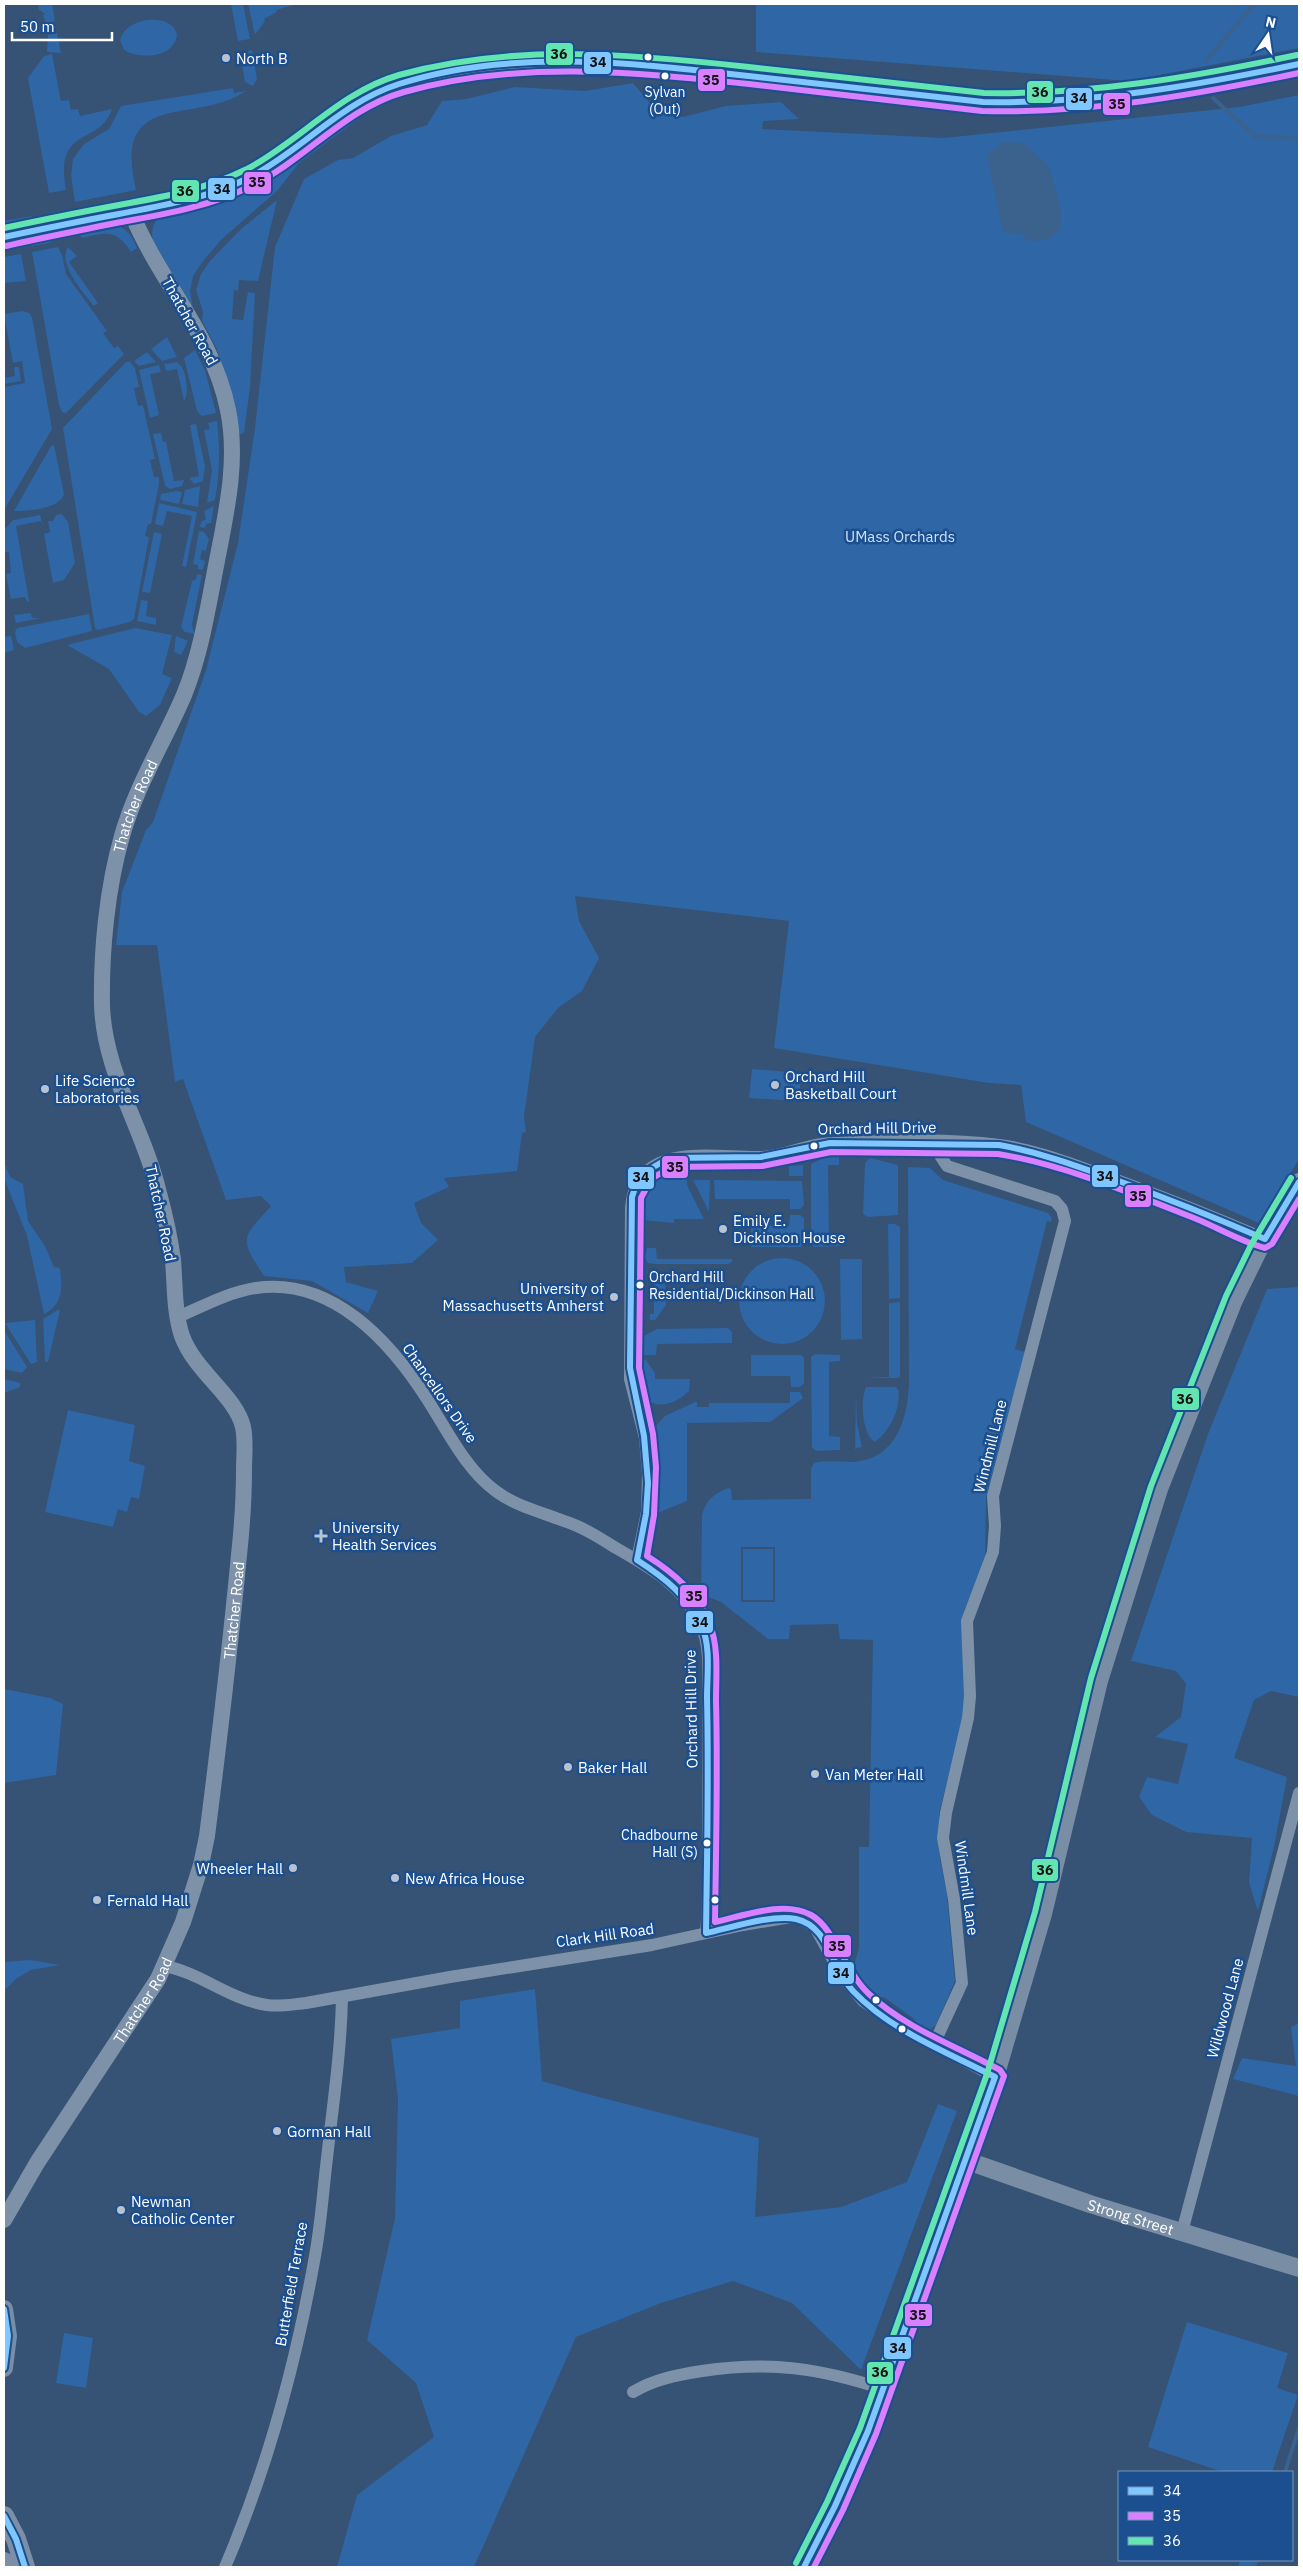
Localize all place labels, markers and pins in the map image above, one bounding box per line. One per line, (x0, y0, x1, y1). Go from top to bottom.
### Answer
place label: North B (236, 49, 288, 68)
marker: North B (220, 52, 232, 64)
unlabelled marker (643, 52, 653, 62)
marker: Sylvan (Out) (660, 71, 670, 81)
place label: Sylvan (Out) (645, 83, 685, 118)
place label: Orchard Hill Basketball Court (785, 1067, 897, 1103)
place label: Life Science Laboratories (55, 1071, 139, 1107)
marker: Orchard Hill Basketball Court (769, 1079, 781, 1091)
marker: Life Science Laboratories (39, 1083, 51, 1095)
unlabelled marker (809, 1141, 819, 1151)
place label: Emily E. Dickinson House (733, 1211, 845, 1247)
marker: Emily E. Dickinson House (717, 1223, 729, 1235)
place label: Orchard Hill Residential/Dickinson Hall (649, 1268, 814, 1303)
place label: University of Massachusetts Amherst (442, 1279, 604, 1315)
marker: Orchard Hill Residential/Dickinson Hall (635, 1280, 645, 1290)
marker: University of Massachusetts Amherst (608, 1291, 620, 1303)
place label: University Health Services (332, 1518, 437, 1554)
marker: University Health Services (314, 1529, 328, 1543)
place label: Baker Hall (578, 1758, 647, 1777)
marker: Baker Hall (562, 1761, 574, 1773)
place label: Van Meter Hall (825, 1765, 923, 1784)
marker: Van Meter Hall (809, 1768, 821, 1780)
place label: Chadbourne Hall (S) (621, 1826, 698, 1861)
marker: Chadbourne Hall (S) (702, 1838, 712, 1848)
place label: Wheeler Hall (197, 1859, 283, 1878)
marker: Wheeler Hall (287, 1862, 299, 1874)
place label: New Africa House (405, 1869, 525, 1888)
marker: New Africa House (389, 1872, 401, 1884)
place label: Fernald Hall (107, 1891, 188, 1910)
marker: Fernald Hall (91, 1894, 103, 1906)
unlabelled marker (710, 1895, 720, 1905)
unlabelled marker (871, 1995, 881, 2005)
unlabelled marker (897, 2024, 907, 2034)
place label: Gorman Hall (287, 2122, 371, 2141)
marker: Gorman Hall (271, 2125, 283, 2137)
place label: Newman Catholic Center (131, 2192, 235, 2228)
marker: Newman Catholic Center (115, 2204, 127, 2216)

